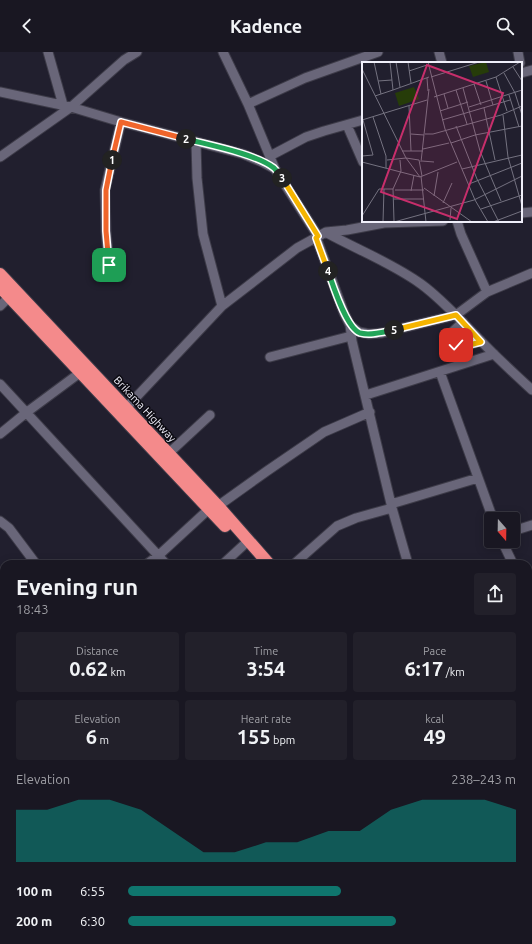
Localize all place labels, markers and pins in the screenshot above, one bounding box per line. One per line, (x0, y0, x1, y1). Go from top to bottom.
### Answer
pin: 2 (176, 129, 196, 149)
pin: 1 (102, 150, 122, 170)
pin: 3 (272, 168, 292, 188)
pin (92, 248, 126, 282)
pin: 4 (318, 261, 338, 281)
pin: 5 (384, 320, 404, 340)
pin (439, 328, 473, 362)

